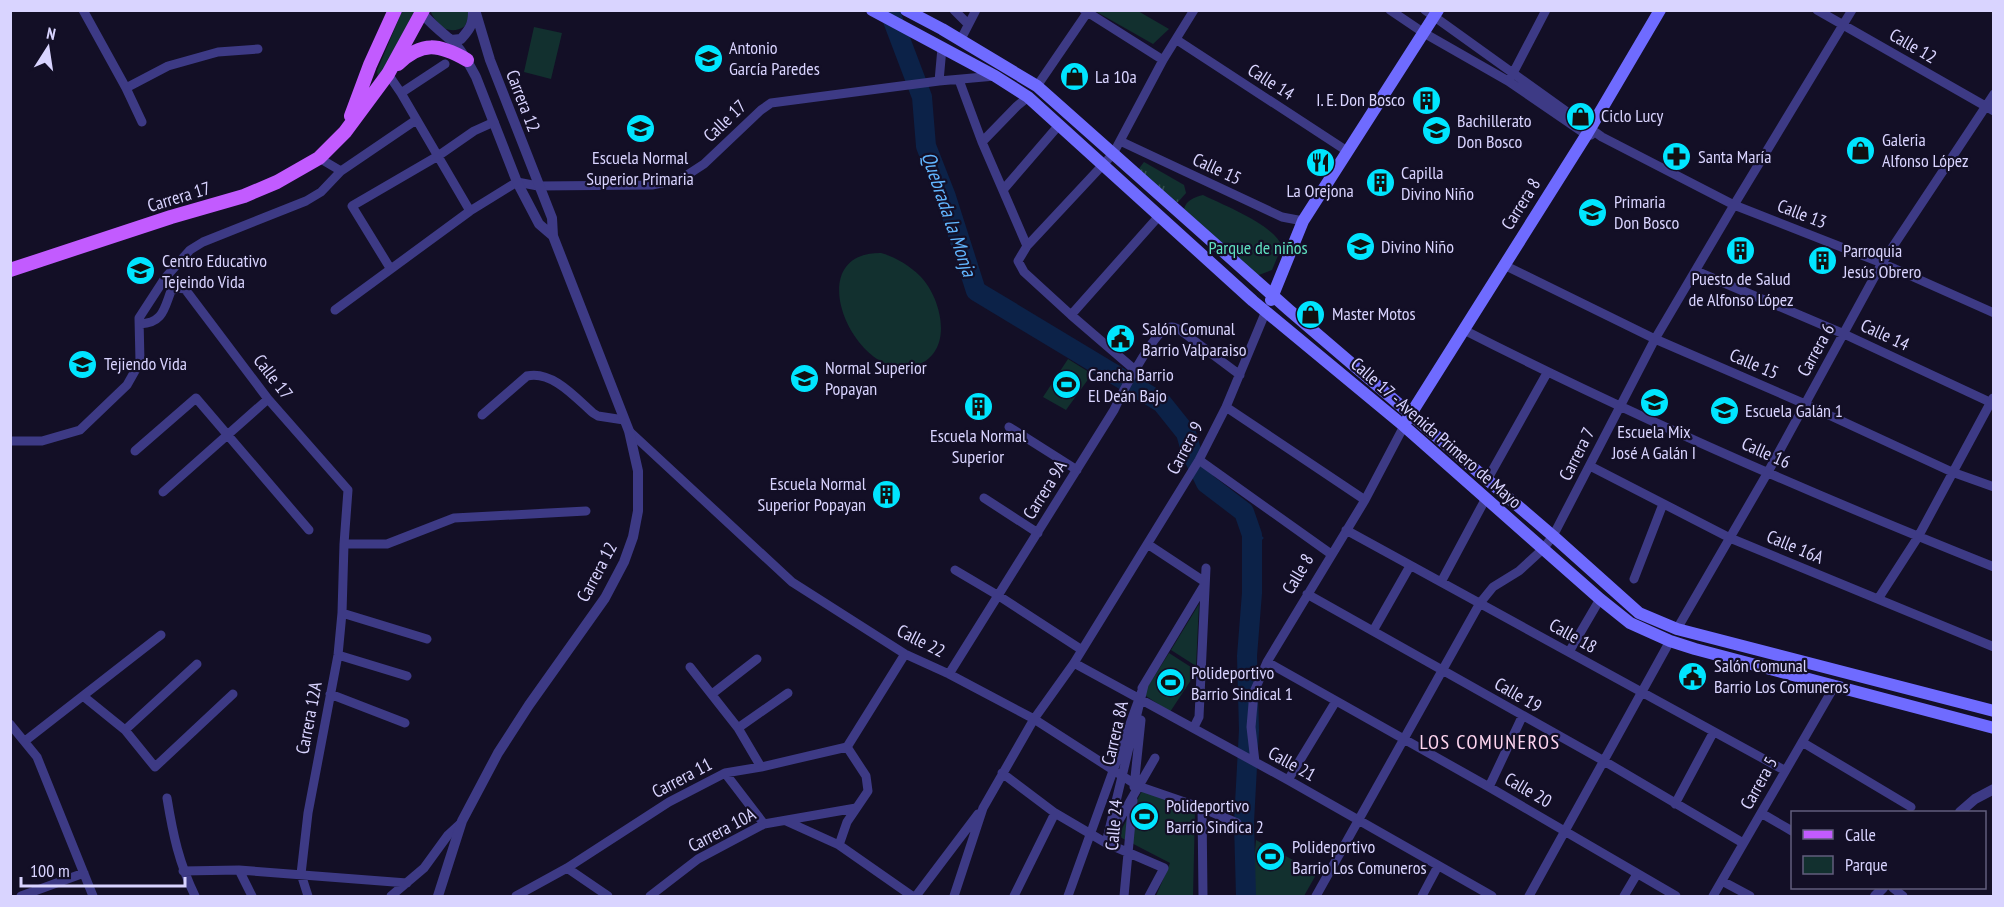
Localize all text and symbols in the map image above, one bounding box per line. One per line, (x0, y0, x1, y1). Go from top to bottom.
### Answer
north arrow (18, 18, 78, 78)
text: N (45, 23, 57, 44)
street label: Calle 12 (1885, 23, 1941, 68)
place label: Antonio García Paredes (729, 36, 820, 80)
school or university icon: Antonio García Paredes (692, 42, 724, 74)
street label: Calle 14 (1244, 58, 1299, 105)
shop icon: La 10a (1058, 61, 1090, 93)
place label: La 10a (1095, 65, 1137, 88)
street label: Carrera 12 (501, 67, 546, 135)
building icon: I. E. Don Bosco (1410, 84, 1442, 116)
place label: I. E. Don Bosco (1316, 88, 1405, 111)
street label: Calle 17 (698, 95, 751, 147)
shop icon: Ciclo Lucy (1564, 100, 1596, 132)
place label: Ciclo Lucy (1601, 104, 1664, 127)
place label: Bachillerato Don Bosco (1457, 109, 1532, 153)
school or university icon: Escuela Normal Superior Primaria (624, 113, 656, 145)
school or university icon: Bachillerato Don Bosco (1420, 115, 1452, 147)
place label: Galeria Alfonso López (1882, 128, 1969, 172)
shop icon: Galeria Alfonso López (1845, 134, 1877, 166)
pharmacy icon: Santa María (1661, 141, 1693, 173)
place label: Santa María (1698, 145, 1771, 168)
place label: Escuela Normal Superior Primaria (586, 146, 694, 190)
restaurant icon: La Orejona (1304, 146, 1336, 178)
street label: Calle 15 (1189, 147, 1245, 190)
water label: Quebrada la Monja (915, 148, 983, 281)
place label: Capilla Divino Niño (1401, 161, 1474, 205)
building icon: Capilla Divino Niño (1364, 167, 1396, 199)
street label: Carrera 8 (1496, 174, 1545, 234)
street label: Carrera 17 (145, 176, 213, 217)
place label: La Orejona (1286, 179, 1354, 202)
place label: Primaria Don Bosco (1614, 190, 1679, 234)
street label: Calle 13 (1774, 194, 1830, 233)
school or university icon: Primaria Don Bosco (1577, 196, 1609, 228)
school or university icon: Divino Niño (1344, 231, 1376, 263)
building icon: Puesto de Salud de Alfonso López (1725, 234, 1757, 266)
place label: Divino Niño (1381, 235, 1454, 258)
park label: Parque de niños (1208, 236, 1308, 259)
place label: Parroquia Jesús Obrero (1842, 239, 1922, 283)
building icon: Parroquia Jesús Obrero (1806, 245, 1838, 277)
place label: Centro Educativo Tejeindo Vida (162, 249, 267, 293)
school or university icon: Centro Educativo Tejeindo Vida (125, 255, 157, 287)
place label: Puesto de Salud de Alfonso López (1688, 267, 1794, 311)
shop icon: Master Motos (1295, 298, 1327, 330)
place label: Master Motos (1332, 302, 1416, 325)
street label: Calle 14 (1857, 313, 1913, 356)
place label: Salón Comunal Barrio Valparaiso (1142, 317, 1247, 361)
street label: Carrera 6 (1792, 319, 1839, 380)
public building icon: Salón Comunal Barrio Valparaiso (1105, 323, 1137, 355)
street label: Calle 15 (1726, 343, 1782, 384)
school or university icon: Tejiendo Vida (67, 348, 99, 380)
street label: Calle 17 (249, 349, 298, 404)
place label: Tejiendo Vida (104, 352, 187, 375)
street label: Calle 17 - Avenida Primero de Mayo (1346, 352, 1527, 513)
place label: Normal Superior Popayan (825, 356, 927, 400)
school or university icon: Normal Superior Popayan (788, 362, 820, 394)
place label: Cancha Barrio El Deán Bajo (1088, 363, 1174, 407)
sports icon: Cancha Barrio El Deán Bajo (1051, 369, 1083, 401)
school or university icon: Escuela Mix José A Galán I (1638, 387, 1670, 419)
building icon: Escuela Normal Superior (962, 391, 994, 423)
school or university icon: Escuela Galán 1 (1708, 395, 1740, 427)
place label: Escuela Galán 1 (1745, 399, 1843, 422)
street label: Carrera 9 (1161, 417, 1208, 478)
place label: Escuela Mix José A Galán I (1611, 420, 1696, 464)
street label: Carrera 7 (1553, 423, 1600, 484)
place label: Escuela Normal Superior (930, 424, 1027, 468)
street label: Calle 16 (1738, 432, 1794, 473)
street label: Carrera 9A (1018, 456, 1072, 523)
place label: Escuela Normal Superior Popayan (758, 472, 867, 516)
building icon: Escuela Normal Superior Popayan (871, 478, 903, 510)
street label: Calle 16A (1763, 524, 1828, 569)
street label: Carrera 12 (571, 538, 622, 606)
street label: Calle 8 (1277, 549, 1318, 598)
street label: Calle 18 (1545, 613, 1601, 658)
street label: Calle 22 (893, 619, 949, 662)
place label: Salón Comunal Barrio Los Comuneros (1714, 654, 1849, 698)
public building icon: Salón Comunal Barrio Los Comuneros (1677, 660, 1709, 692)
place label: Polideportivo Barrio Sindical 1 (1191, 661, 1293, 705)
sports icon: Polideportivo Barrio Sindical 1 (1154, 667, 1186, 699)
street label: Calle 19 (1490, 672, 1546, 717)
street label: Carrera 12A (290, 679, 327, 756)
street label: Carrera 8A (1096, 698, 1133, 767)
district label: LOS COMUNEROS (1419, 729, 1561, 755)
street label: Calle 21 (1264, 741, 1320, 786)
street label: Carrera 11 (648, 752, 716, 803)
street label: Carrera 5 (1735, 752, 1782, 813)
street label: Calle 20 (1500, 767, 1556, 812)
place label: Polideportivo Barrio Sindica 2 (1166, 794, 1264, 838)
street label: Calle 24 (1100, 799, 1127, 851)
sports icon: Polideportivo Barrio Sindica 2 (1129, 800, 1161, 832)
street label: Carrera 10A (684, 802, 760, 857)
legend (1791, 811, 1986, 889)
text: Calle (1845, 823, 1876, 846)
place label: Polideportivo Barrio Los Comuneros (1292, 835, 1427, 879)
sports icon: Polideportivo Barrio Los Comuneros (1255, 841, 1287, 873)
scale bar (21, 850, 184, 888)
text: Parque (1845, 853, 1888, 876)
text: 100 m (30, 859, 70, 882)

